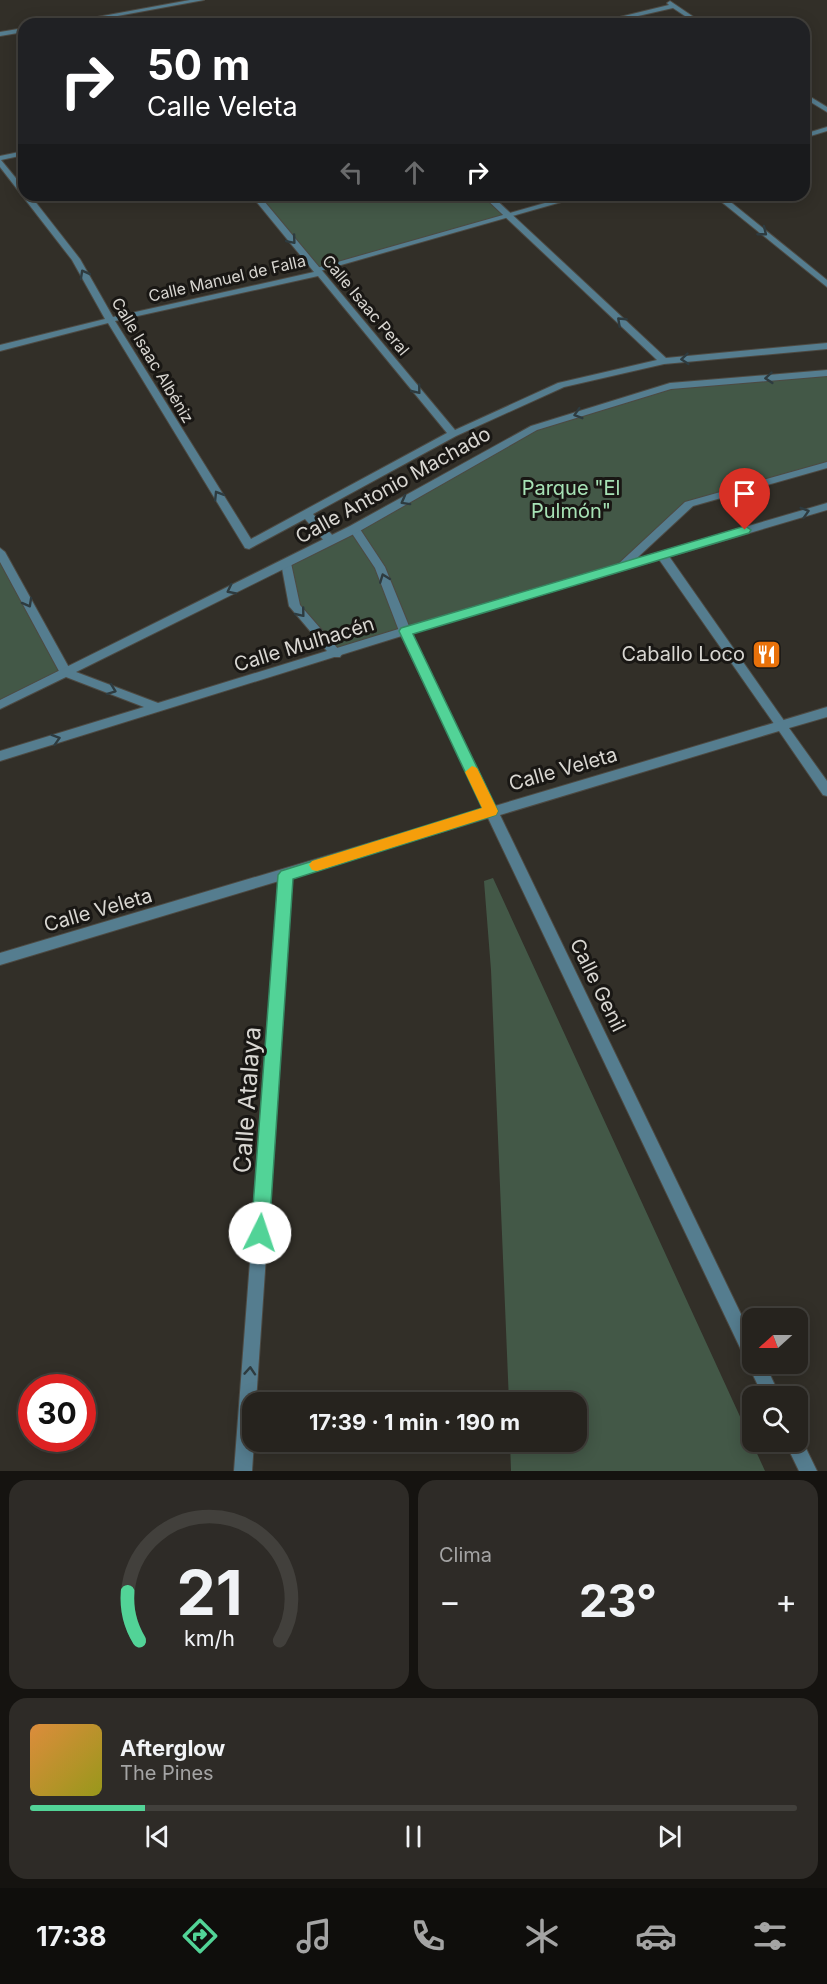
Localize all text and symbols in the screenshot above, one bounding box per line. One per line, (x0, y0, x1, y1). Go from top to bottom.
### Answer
text: 50 m (147, 39, 250, 90)
icon: right (48, 42, 126, 120)
text: Calle Veleta (147, 90, 298, 123)
icon: left (335, 156, 368, 189)
icon: ahead (398, 156, 431, 189)
icon: right (461, 156, 494, 189)
one-way arrow (756, 224, 767, 235)
one-way arrow (285, 233, 296, 244)
street label: Calle Manuel de Falla (146, 250, 308, 306)
street label: Calle Isaac Peral (318, 251, 414, 359)
one-way arrow (80, 270, 91, 280)
street label: Calle Isaac Albéniz (108, 294, 198, 426)
one-way arrow (617, 317, 628, 328)
one-way arrow (681, 352, 690, 365)
one-way arrow (764, 371, 773, 384)
one-way arrow (410, 383, 421, 394)
one-way arrow (573, 407, 584, 419)
street label: Calle Antonio Machado (291, 421, 495, 549)
pin (719, 468, 770, 530)
park label: Parque "El Pulmón" (522, 476, 620, 523)
icon: arrive (728, 477, 761, 510)
one-way arrow (213, 491, 225, 501)
one-way arrow (400, 494, 411, 505)
one-way arrow (799, 507, 810, 519)
one-way arrow (379, 573, 391, 584)
one-way arrow (227, 583, 238, 594)
one-way arrow (21, 597, 32, 607)
one-way arrow (294, 606, 305, 617)
street label: Calle Mulhacén (231, 611, 377, 677)
restaurant icon: Caballo Loco (750, 638, 782, 670)
place label: Caballo Loco (621, 642, 745, 666)
one-way arrow (107, 683, 117, 696)
one-way arrow (50, 734, 61, 746)
street label: Calle Veleta (506, 742, 620, 796)
street label: Calle Veleta (41, 883, 155, 937)
street label: Calle Genil (565, 934, 631, 1036)
street label: Calle Atalaya (227, 1026, 267, 1174)
position arrow (228, 1201, 292, 1265)
north arrow (742, 1308, 808, 1374)
map controls (742, 1308, 808, 1452)
one-way arrow (244, 1366, 257, 1375)
speed limit sign: 30 (18, 1374, 96, 1452)
button: search (742, 1386, 808, 1452)
text: 17:39 · 1 min · 190 m (309, 1409, 520, 1435)
text: Clima (439, 1543, 492, 1567)
text: 21 (176, 1555, 242, 1630)
text: 23° (579, 1573, 657, 1628)
text: − (439, 1581, 461, 1621)
text: + (775, 1581, 797, 1621)
text: km/h (184, 1626, 234, 1652)
text: Afterglow (120, 1735, 225, 1761)
text: The Pines (120, 1761, 214, 1785)
icon: previous (141, 1820, 174, 1853)
icon: pause (397, 1820, 430, 1853)
icon: next (653, 1820, 686, 1853)
icon: directions (179, 1915, 221, 1957)
icon: music (293, 1915, 335, 1957)
icon: phone (407, 1915, 449, 1957)
icon: climate (521, 1915, 563, 1957)
icon: car (635, 1915, 677, 1957)
icon: filters (749, 1915, 791, 1957)
text: 17:38 (36, 1920, 106, 1953)

